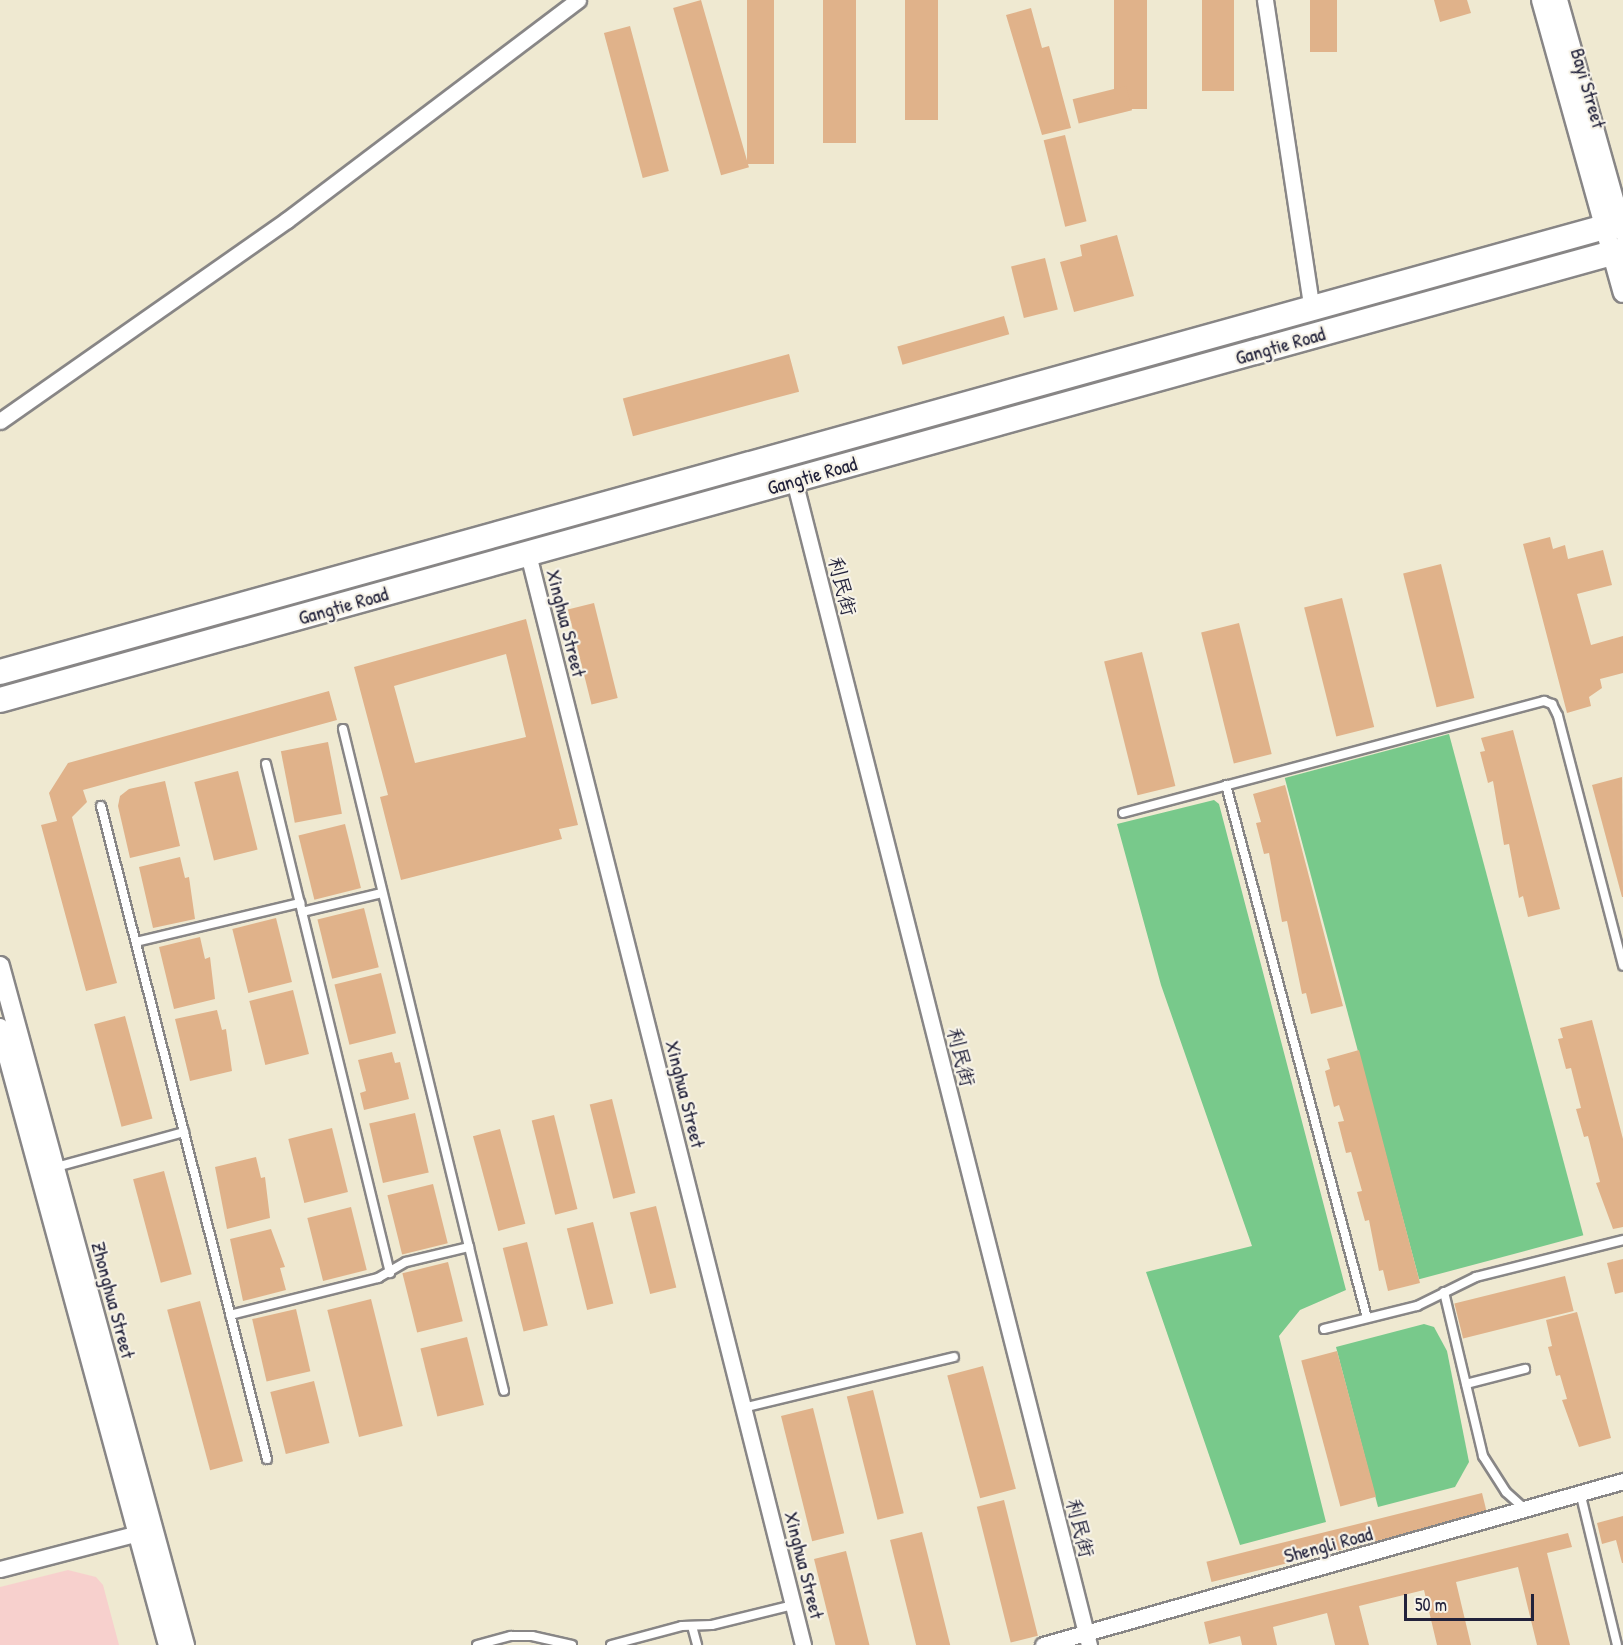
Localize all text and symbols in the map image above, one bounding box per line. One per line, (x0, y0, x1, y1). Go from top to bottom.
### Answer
street label: Bayi Street (1566, 45, 1612, 131)
street label: Gangtie Road (1232, 321, 1328, 369)
street label: Gangtie Road (764, 451, 860, 499)
street label: 利民街 (824, 554, 862, 618)
street label: Xinghua Street (542, 567, 592, 679)
street label: Gangtie Road (295, 581, 391, 629)
street label: 利民街 (943, 1025, 981, 1089)
street label: Xinghua Street (661, 1038, 711, 1150)
street label: Zhonghua Street (87, 1239, 141, 1361)
street label: 利民街 (1062, 1496, 1100, 1560)
street label: Xinghua Street (780, 1509, 830, 1621)
street label: Shengli Road (1281, 1521, 1375, 1567)
scale bar (1407, 1582, 1538, 1620)
text: 50 m (1415, 1592, 1447, 1617)

